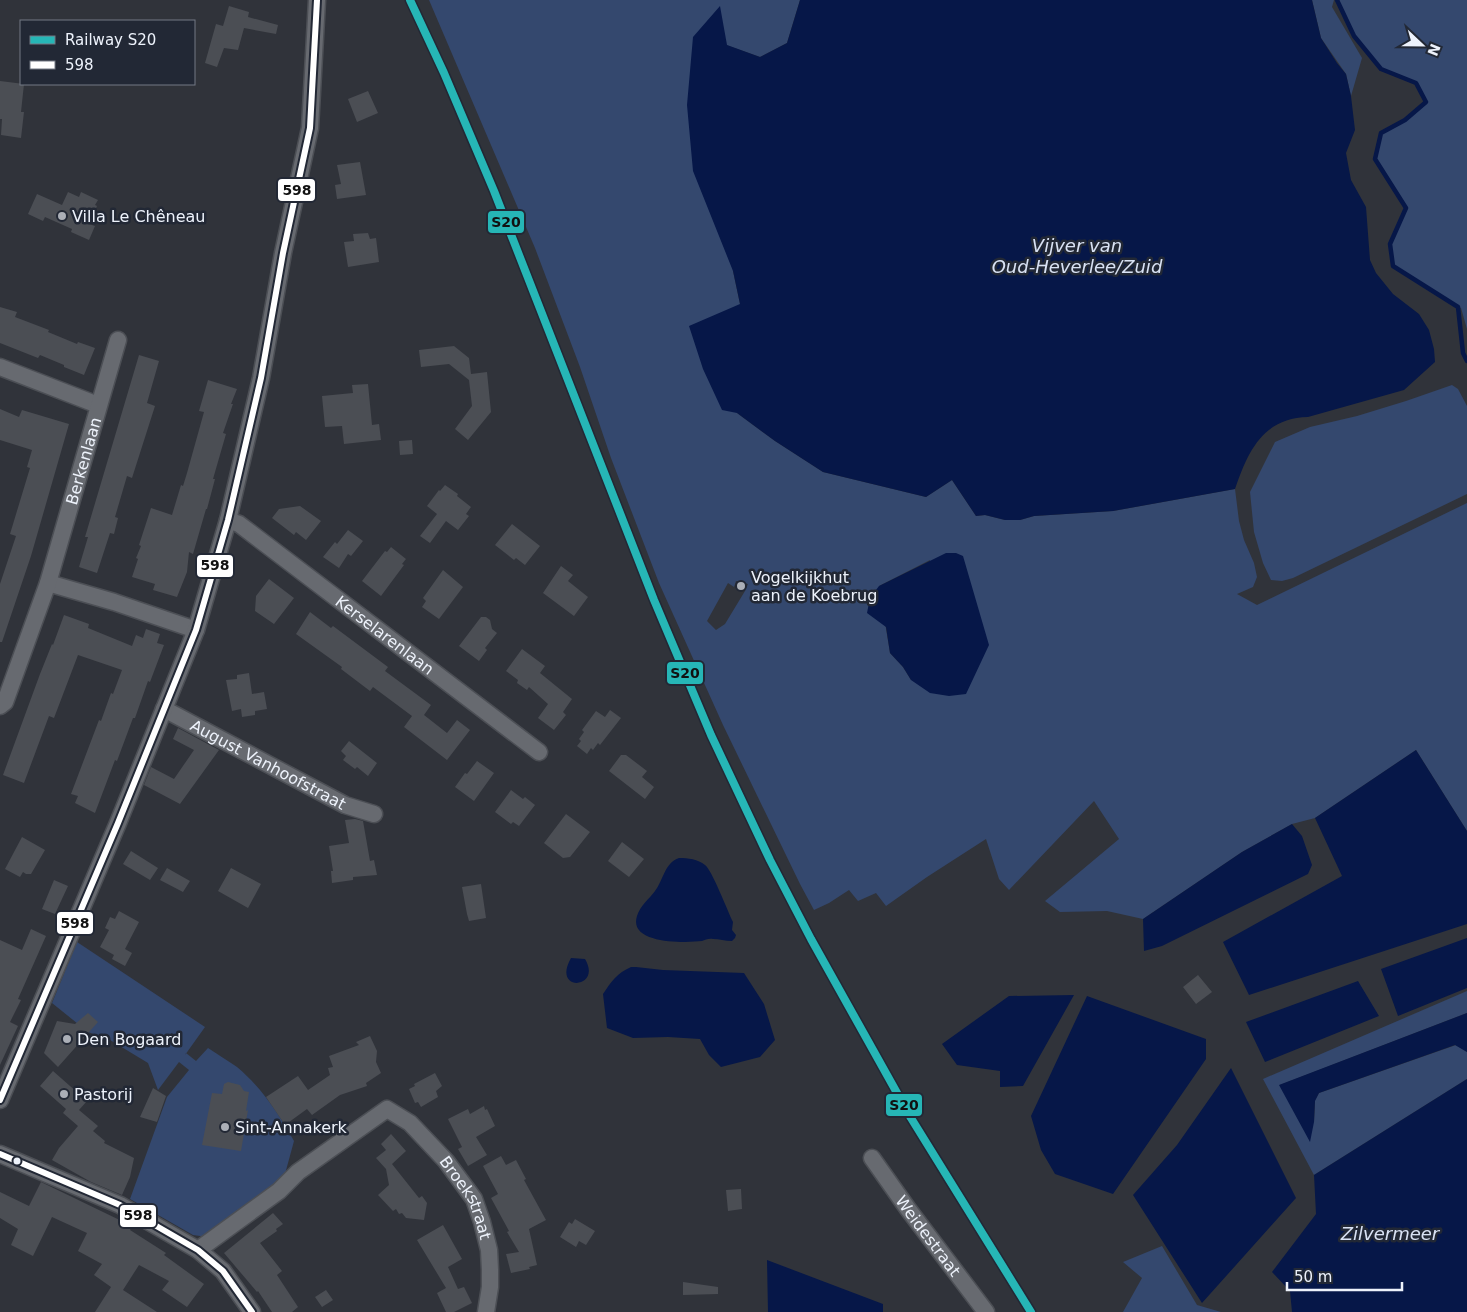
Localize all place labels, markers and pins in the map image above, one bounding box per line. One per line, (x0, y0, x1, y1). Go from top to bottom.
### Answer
place label: Villa Le Chêneau (72, 207, 205, 226)
marker: Villa Le Chêneau (56, 210, 68, 222)
place label: Vogelkijkhut aan de Koebrug (751, 568, 877, 605)
marker: Vogelkijkhut aan de Koebrug (735, 580, 747, 592)
place label: Den Bogaard (77, 1030, 181, 1049)
marker: Den Bogaard (61, 1033, 73, 1045)
place label: Pastorij (74, 1085, 133, 1104)
marker: Pastorij (58, 1088, 70, 1100)
place label: Sint-Annakerk (235, 1118, 348, 1137)
marker: Sint-Annakerk (219, 1121, 231, 1133)
unlabelled marker (12, 1156, 22, 1166)

